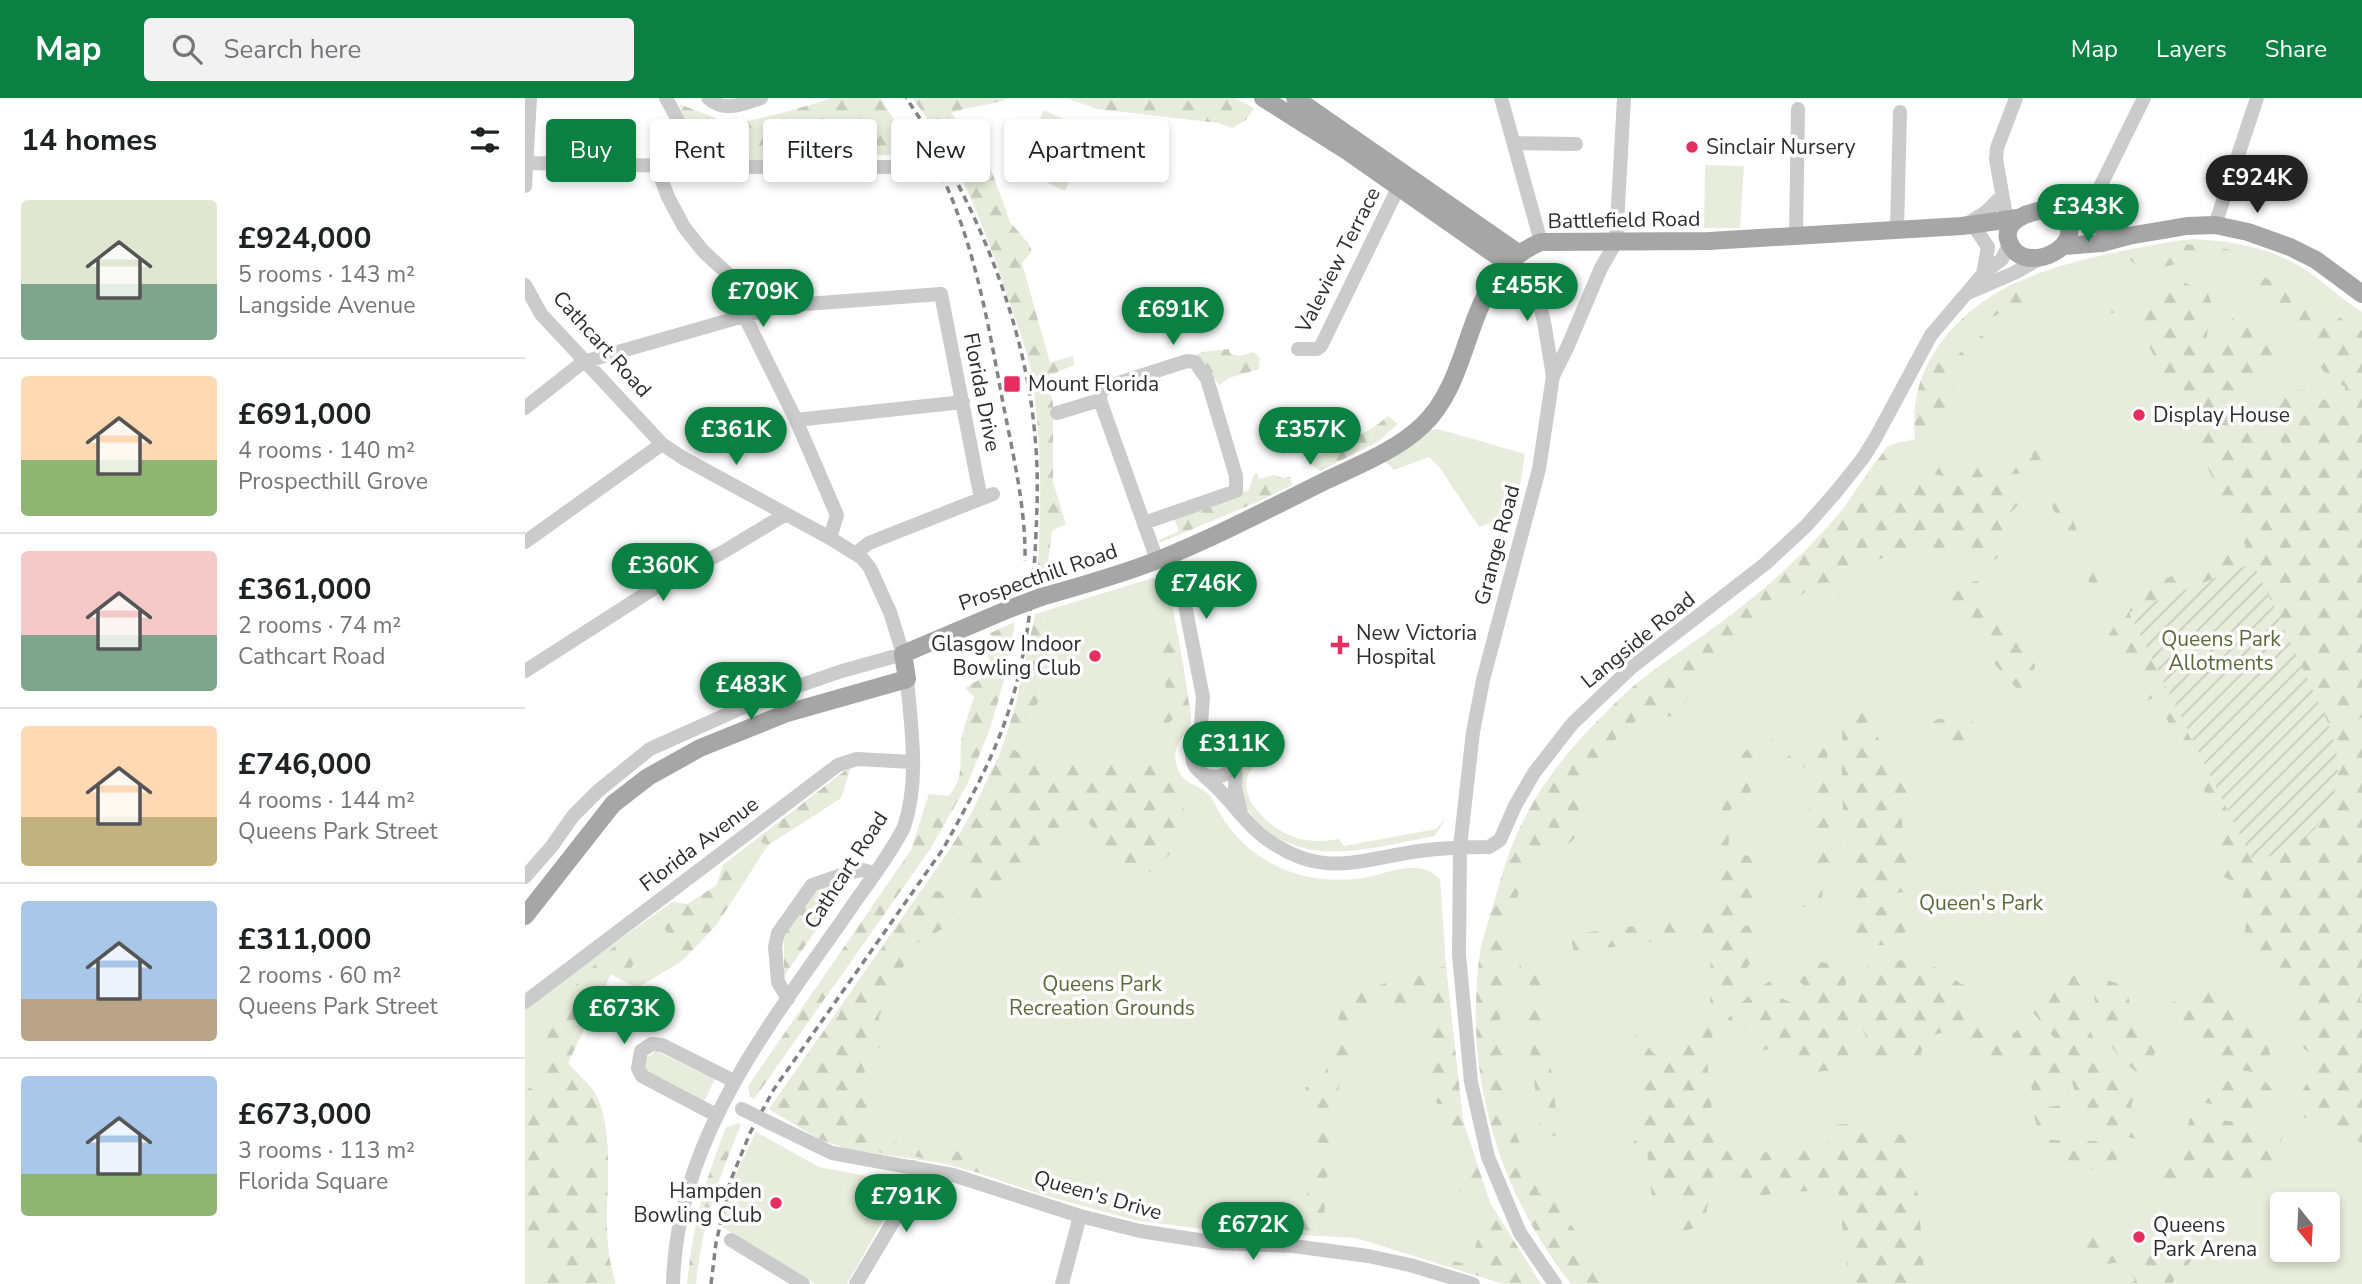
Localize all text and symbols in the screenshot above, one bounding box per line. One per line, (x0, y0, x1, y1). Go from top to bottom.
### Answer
search box (144, 18, 634, 81)
text: Map (35, 27, 102, 72)
icon: search (168, 30, 206, 68)
text: Search here (224, 32, 361, 67)
text: Map (2071, 33, 2118, 65)
text: Layers (2156, 33, 2227, 65)
text: Share (2265, 33, 2327, 65)
chip: Buy (546, 119, 636, 182)
chip: Rent (650, 119, 749, 182)
chip: Filters (763, 119, 877, 182)
chip: New (891, 119, 990, 182)
chip: Apartment (1004, 119, 1169, 182)
text: 14 homes (21, 120, 157, 161)
icon: filters (466, 121, 504, 159)
place label: Sinclair Nursery (1706, 133, 1856, 161)
marker: Sinclair Nursery (1684, 139, 1700, 155)
pin: £924K (2208, 156, 2306, 215)
text: £924K (2222, 162, 2292, 193)
street label: Valeview Terrace (1289, 182, 1387, 339)
pin: £343K (2039, 184, 2137, 244)
text: £343K (2053, 191, 2123, 222)
street label: Battlefield Road (1547, 205, 1701, 235)
text: £924,000 (238, 218, 371, 259)
icon: home (77, 228, 161, 312)
text: 5 rooms · 143 m² (238, 259, 415, 290)
pin: £455K (1478, 264, 1576, 323)
pin: £709K (714, 270, 812, 329)
text: £455K (1492, 270, 1562, 301)
text: £709K (728, 276, 798, 307)
street label: Cathcart Road (547, 285, 657, 403)
pin: £691K (1124, 288, 1222, 347)
text: Langside Avenue (238, 290, 415, 321)
text: £691K (1138, 294, 1208, 325)
street label: Florida Drive (957, 330, 1007, 454)
place label: Mount Florida (1028, 370, 1159, 398)
marker: Mount Florida (1002, 374, 1022, 394)
text: £691,000 (238, 394, 371, 435)
place label: Display House (2153, 401, 2290, 429)
icon: home (77, 404, 161, 488)
marker: Display House (2131, 407, 2147, 423)
pin: £361K (687, 408, 785, 467)
pin: £357K (1261, 408, 1359, 467)
text: £361K (701, 414, 771, 445)
text: £357K (1275, 414, 1345, 445)
text: 4 rooms · 140 m² (238, 435, 415, 466)
text: Prospecthill Grove (238, 466, 428, 497)
street label: Grange Road (1468, 482, 1526, 608)
street label: Prospecthill Road (955, 537, 1121, 617)
pin: £360K (614, 544, 712, 603)
text: £360K (628, 550, 698, 581)
pin: £746K (1157, 561, 1255, 621)
text: £746K (1171, 568, 1241, 599)
text: £361,000 (238, 569, 371, 610)
icon: home (77, 579, 161, 663)
street label: Langside Road (1575, 585, 1701, 695)
text: 2 rooms · 74 m² (238, 610, 401, 641)
place label: New Victoria Hospital (1356, 619, 1477, 671)
park label: Queens Park Allotments (2161, 625, 2281, 677)
place label: Glasgow Indoor Bowling Club (931, 630, 1081, 682)
marker: New Victoria Hospital (1330, 635, 1350, 655)
text: Cathcart Road (238, 641, 385, 672)
marker: Glasgow Indoor Bowling Club (1087, 648, 1103, 664)
pin: £483K (702, 662, 800, 722)
text: £483K (716, 669, 786, 700)
pin: £311K (1185, 722, 1283, 781)
text: £311K (1199, 728, 1269, 759)
text: £746,000 (238, 744, 371, 785)
icon: home (77, 754, 161, 838)
text: 4 rooms · 144 m² (238, 785, 415, 816)
street label: Florida Avenue (634, 790, 764, 898)
street label: Cathcart Road (798, 806, 894, 934)
text: Queens Park Street (238, 816, 438, 847)
park label: Queen's Park (1919, 889, 2044, 917)
text: £311,000 (238, 919, 371, 960)
icon: home (77, 929, 161, 1013)
text: 2 rooms · 60 m² (238, 960, 401, 991)
park label: Queens Park Recreation Grounds (1009, 970, 1195, 1022)
pin: £673K (575, 986, 673, 1046)
text: Queens Park Street (238, 991, 438, 1022)
text: £673K (589, 993, 659, 1024)
text: £673,000 (238, 1094, 371, 1135)
icon: home (77, 1104, 161, 1188)
text: 3 rooms · 113 m² (238, 1135, 415, 1166)
street label: Queen's Drive (1031, 1163, 1165, 1227)
text: Florida Square (238, 1166, 388, 1197)
pin: £791K (857, 1174, 955, 1234)
place label: Hampden Bowling Club (634, 1177, 762, 1229)
text: £791K (871, 1181, 941, 1212)
north arrow (2270, 1192, 2340, 1262)
map controls (2270, 1192, 2340, 1262)
marker: Hampden Bowling Club (768, 1195, 784, 1211)
pin: £672K (1204, 1202, 1302, 1262)
text: £672K (1218, 1209, 1288, 1240)
place label: Queens Park Arena (2153, 1211, 2257, 1263)
marker: Queens Park Arena (2131, 1229, 2147, 1245)

